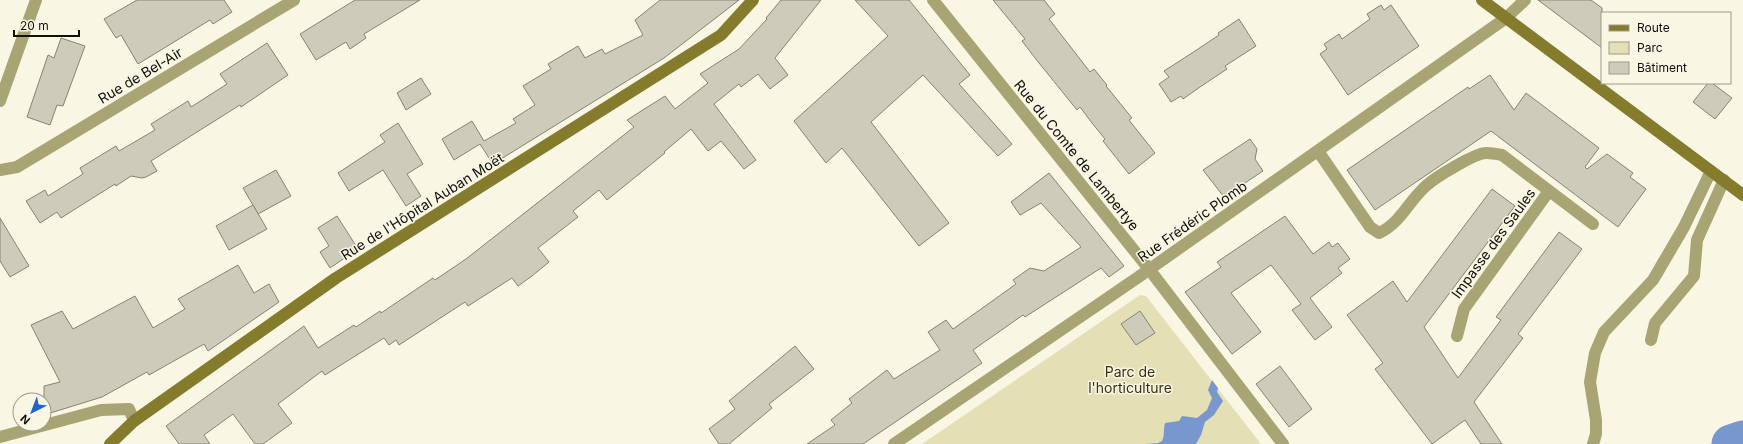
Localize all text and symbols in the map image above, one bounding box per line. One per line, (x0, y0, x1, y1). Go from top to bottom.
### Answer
scale bar (14, 12, 79, 38)
legend (1601, 12, 1731, 84)
text: 20 m (20, 18, 49, 33)
text: Route (1637, 20, 1670, 35)
text: Parc (1637, 40, 1663, 55)
street label: Rue de Bel-Air (95, 43, 185, 107)
text: Bâtiment (1637, 60, 1687, 75)
street label: Rue du Comte de Lambertye (1011, 76, 1143, 234)
street label: Rue de l'Hôpital Auban Moët (337, 149, 507, 263)
street label: Rue Frédéric Plomb (1134, 177, 1250, 265)
street label: Impasse des Saules (1447, 185, 1539, 301)
park label: Parc de l'horticulture (1088, 363, 1172, 396)
north arrow (12, 392, 52, 432)
text: N (18, 411, 33, 427)

